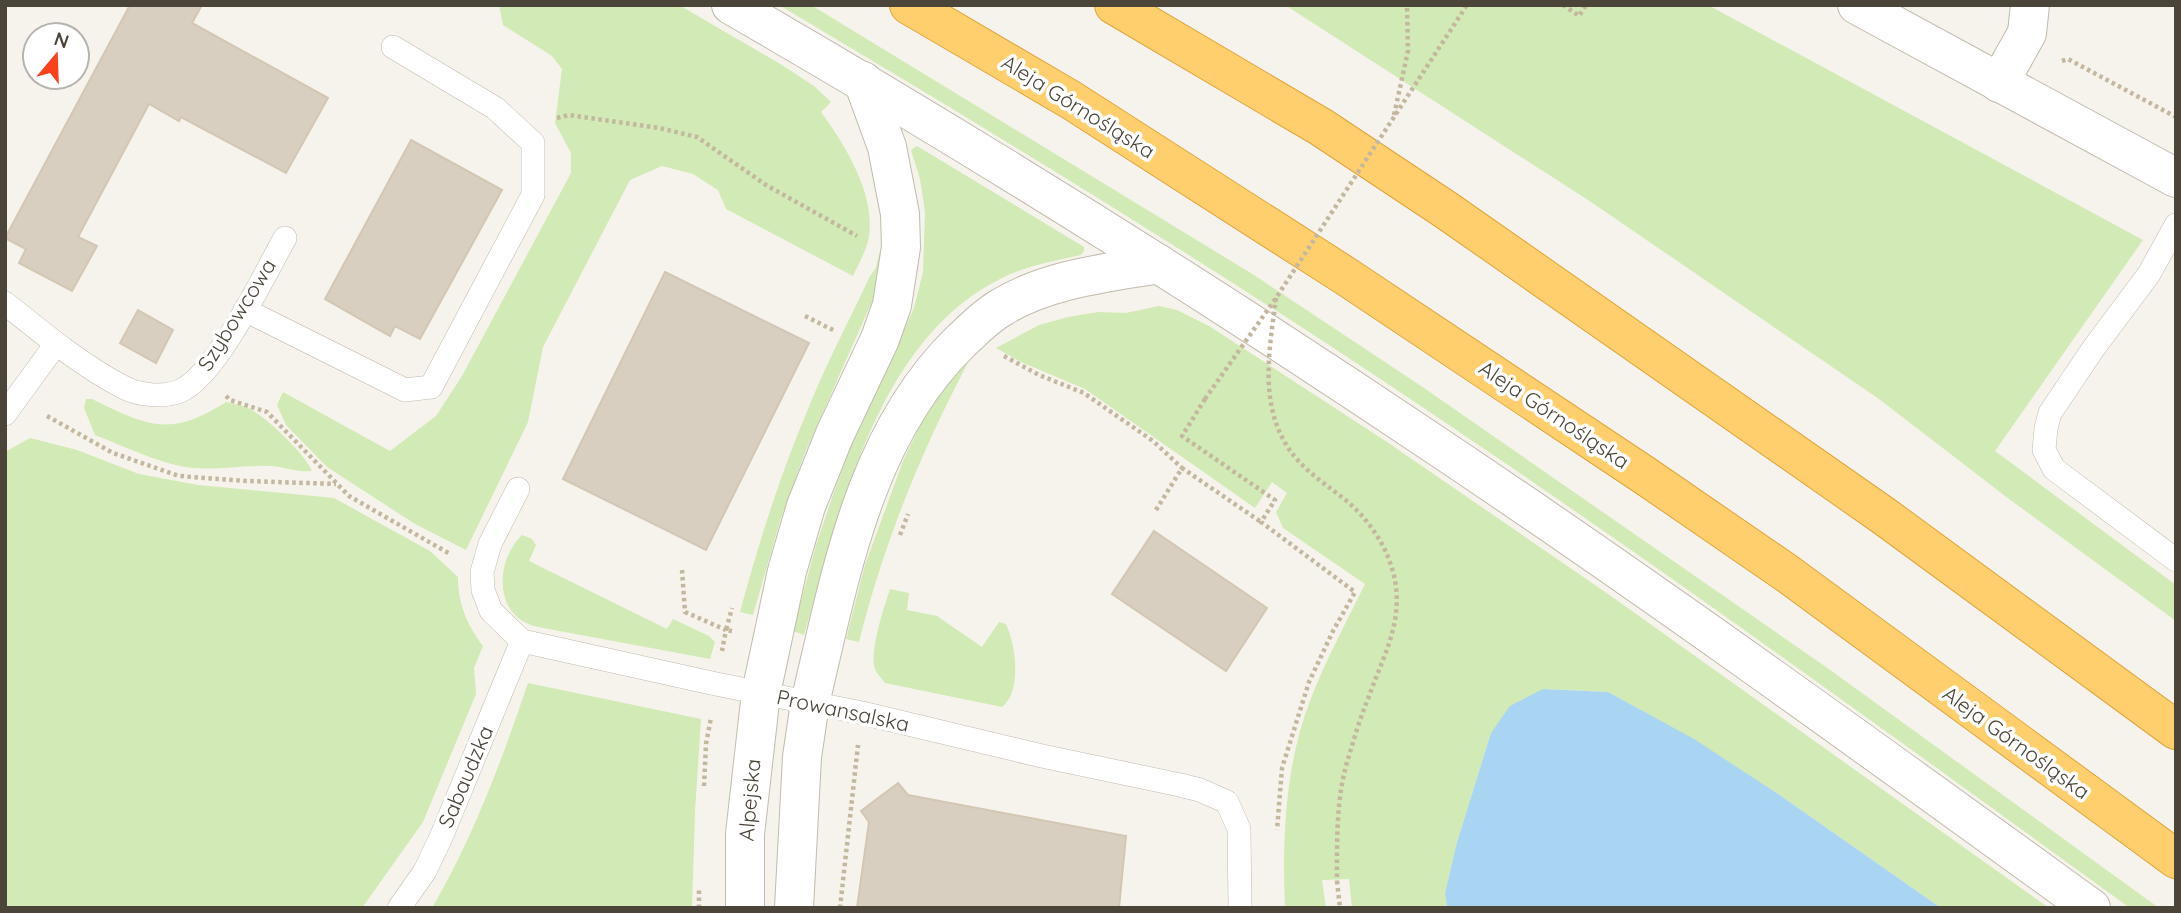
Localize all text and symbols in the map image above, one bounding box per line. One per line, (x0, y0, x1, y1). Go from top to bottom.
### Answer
north arrow (21, 21, 91, 91)
text: N (51, 26, 72, 54)
street label: Aleja Górnośląska (997, 49, 1160, 164)
street label: Szybowcowa (191, 254, 281, 375)
street label: Aleja Górnośląska (1475, 354, 1635, 474)
street label: Aleja Górnośląska (1938, 680, 2095, 804)
street label: Prowansalska (775, 683, 912, 737)
street label: Sabaudzka (432, 722, 498, 832)
street label: Alpejska (732, 758, 766, 842)

